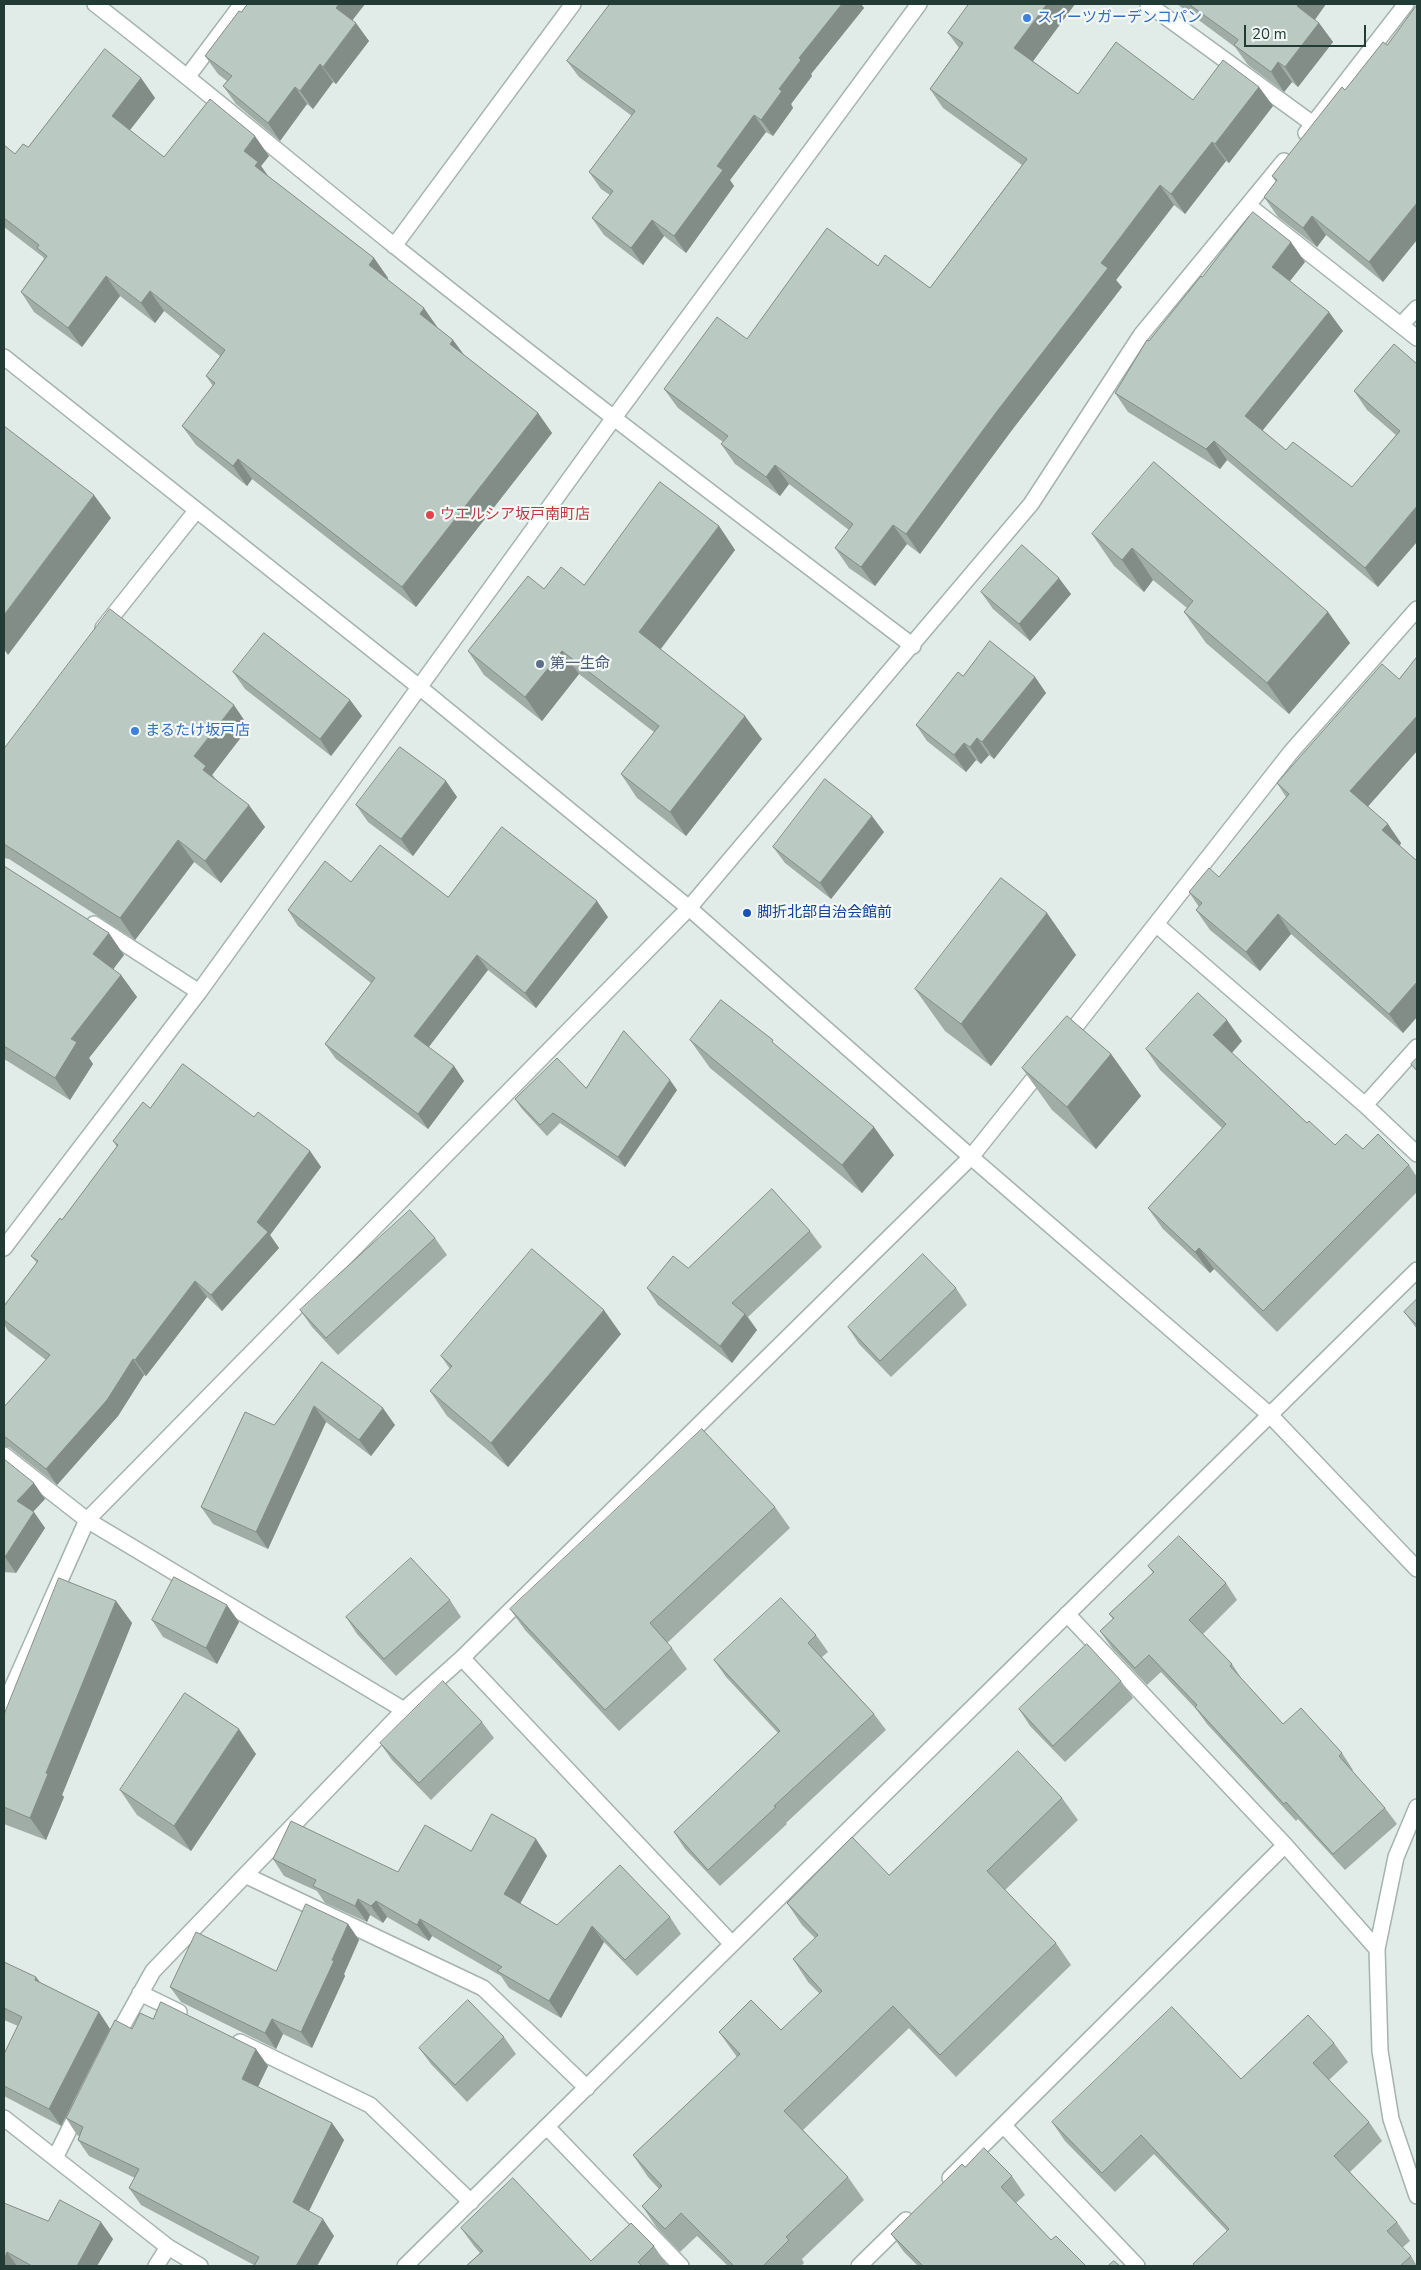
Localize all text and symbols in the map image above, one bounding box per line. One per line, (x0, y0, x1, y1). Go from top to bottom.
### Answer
place label: スイーツガーデンコパン (1037, 9, 1202, 27)
marker: スイーツガーデンコパン (1021, 12, 1033, 24)
scale bar (1246, 15, 1368, 47)
text: 20 m (1252, 24, 1287, 44)
place label: ウエルシア坂戸南町店 (440, 506, 590, 524)
marker: ウエルシア坂戸南町店 (424, 509, 436, 521)
place label: 第一生命 (550, 655, 610, 673)
marker: 第一生命 (534, 658, 546, 670)
place label: まるたけ坂戸店 (145, 722, 250, 740)
marker: まるたけ坂戸店 (129, 725, 141, 737)
place label: 脚折北部自治会館前 (757, 904, 892, 922)
marker: 脚折北部自治会館前 (741, 907, 753, 919)

